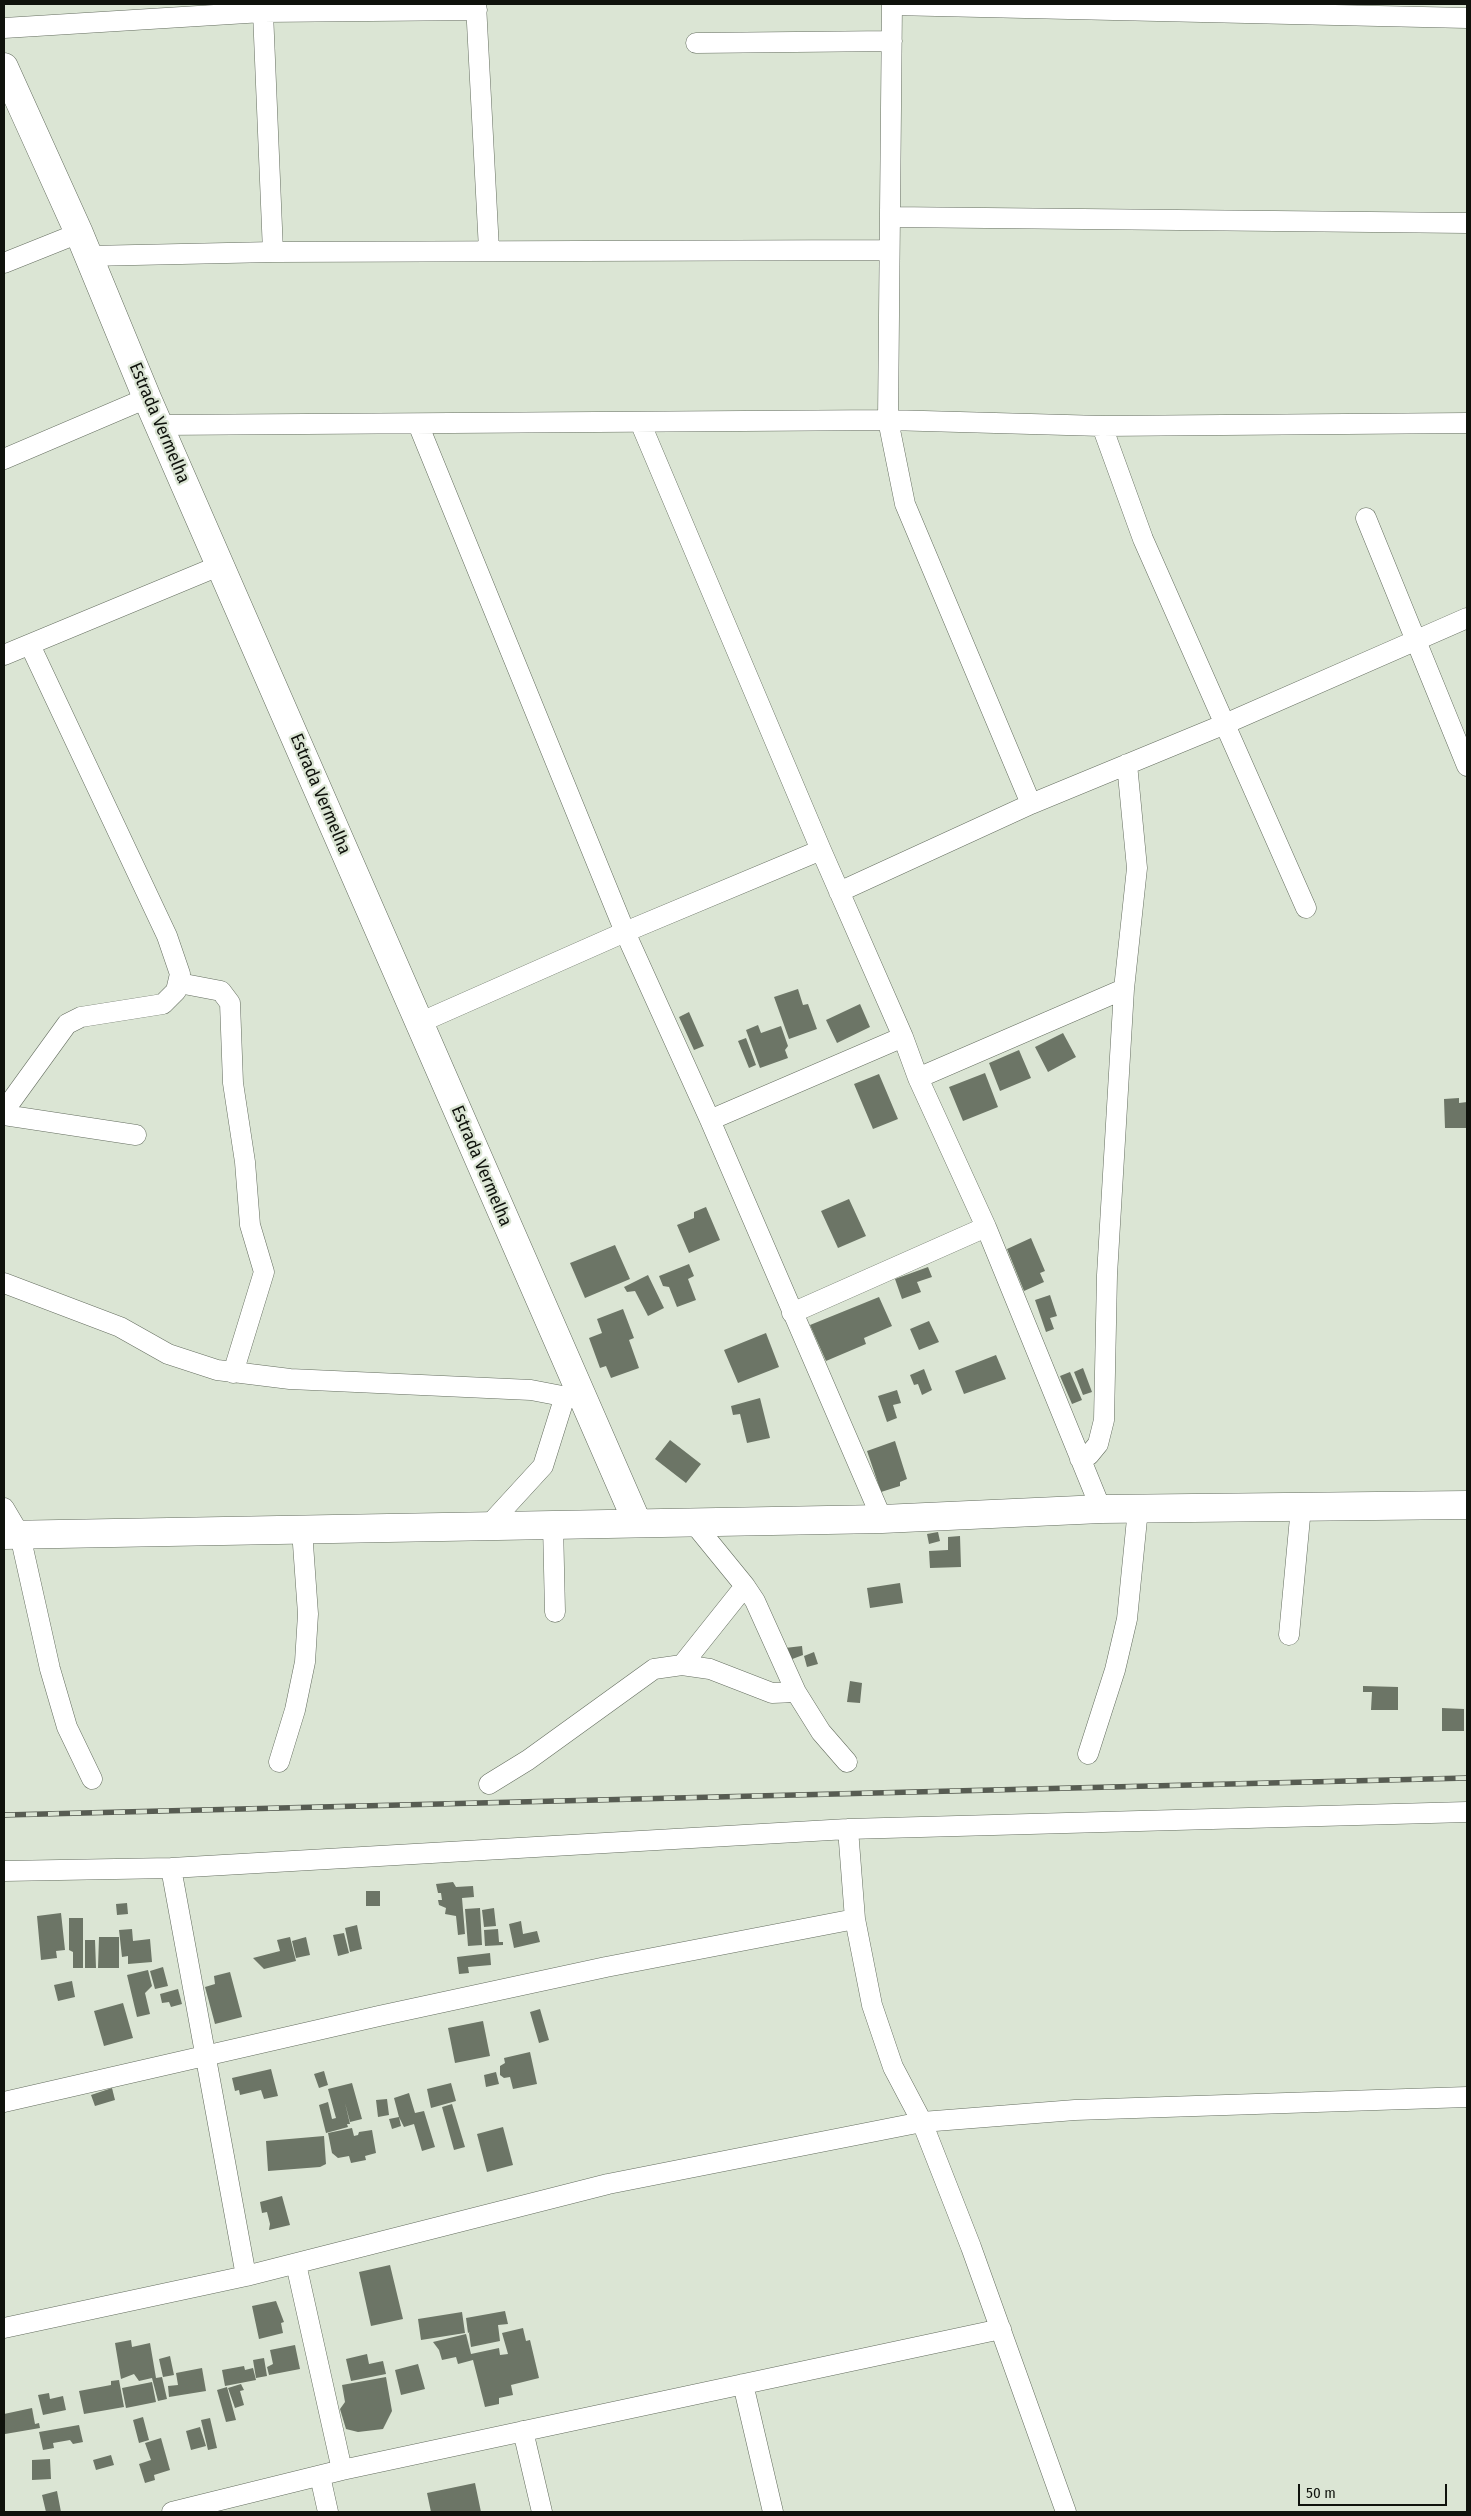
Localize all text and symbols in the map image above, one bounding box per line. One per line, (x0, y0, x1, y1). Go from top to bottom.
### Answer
street label: Estrada Vermelha (124, 359, 194, 487)
street label: Estrada Vermelha (285, 730, 355, 858)
street label: Estrada Vermelha (446, 1102, 516, 1230)
scale bar (1301, 2474, 1450, 2506)
text: 50 m (1306, 2484, 1336, 2502)

